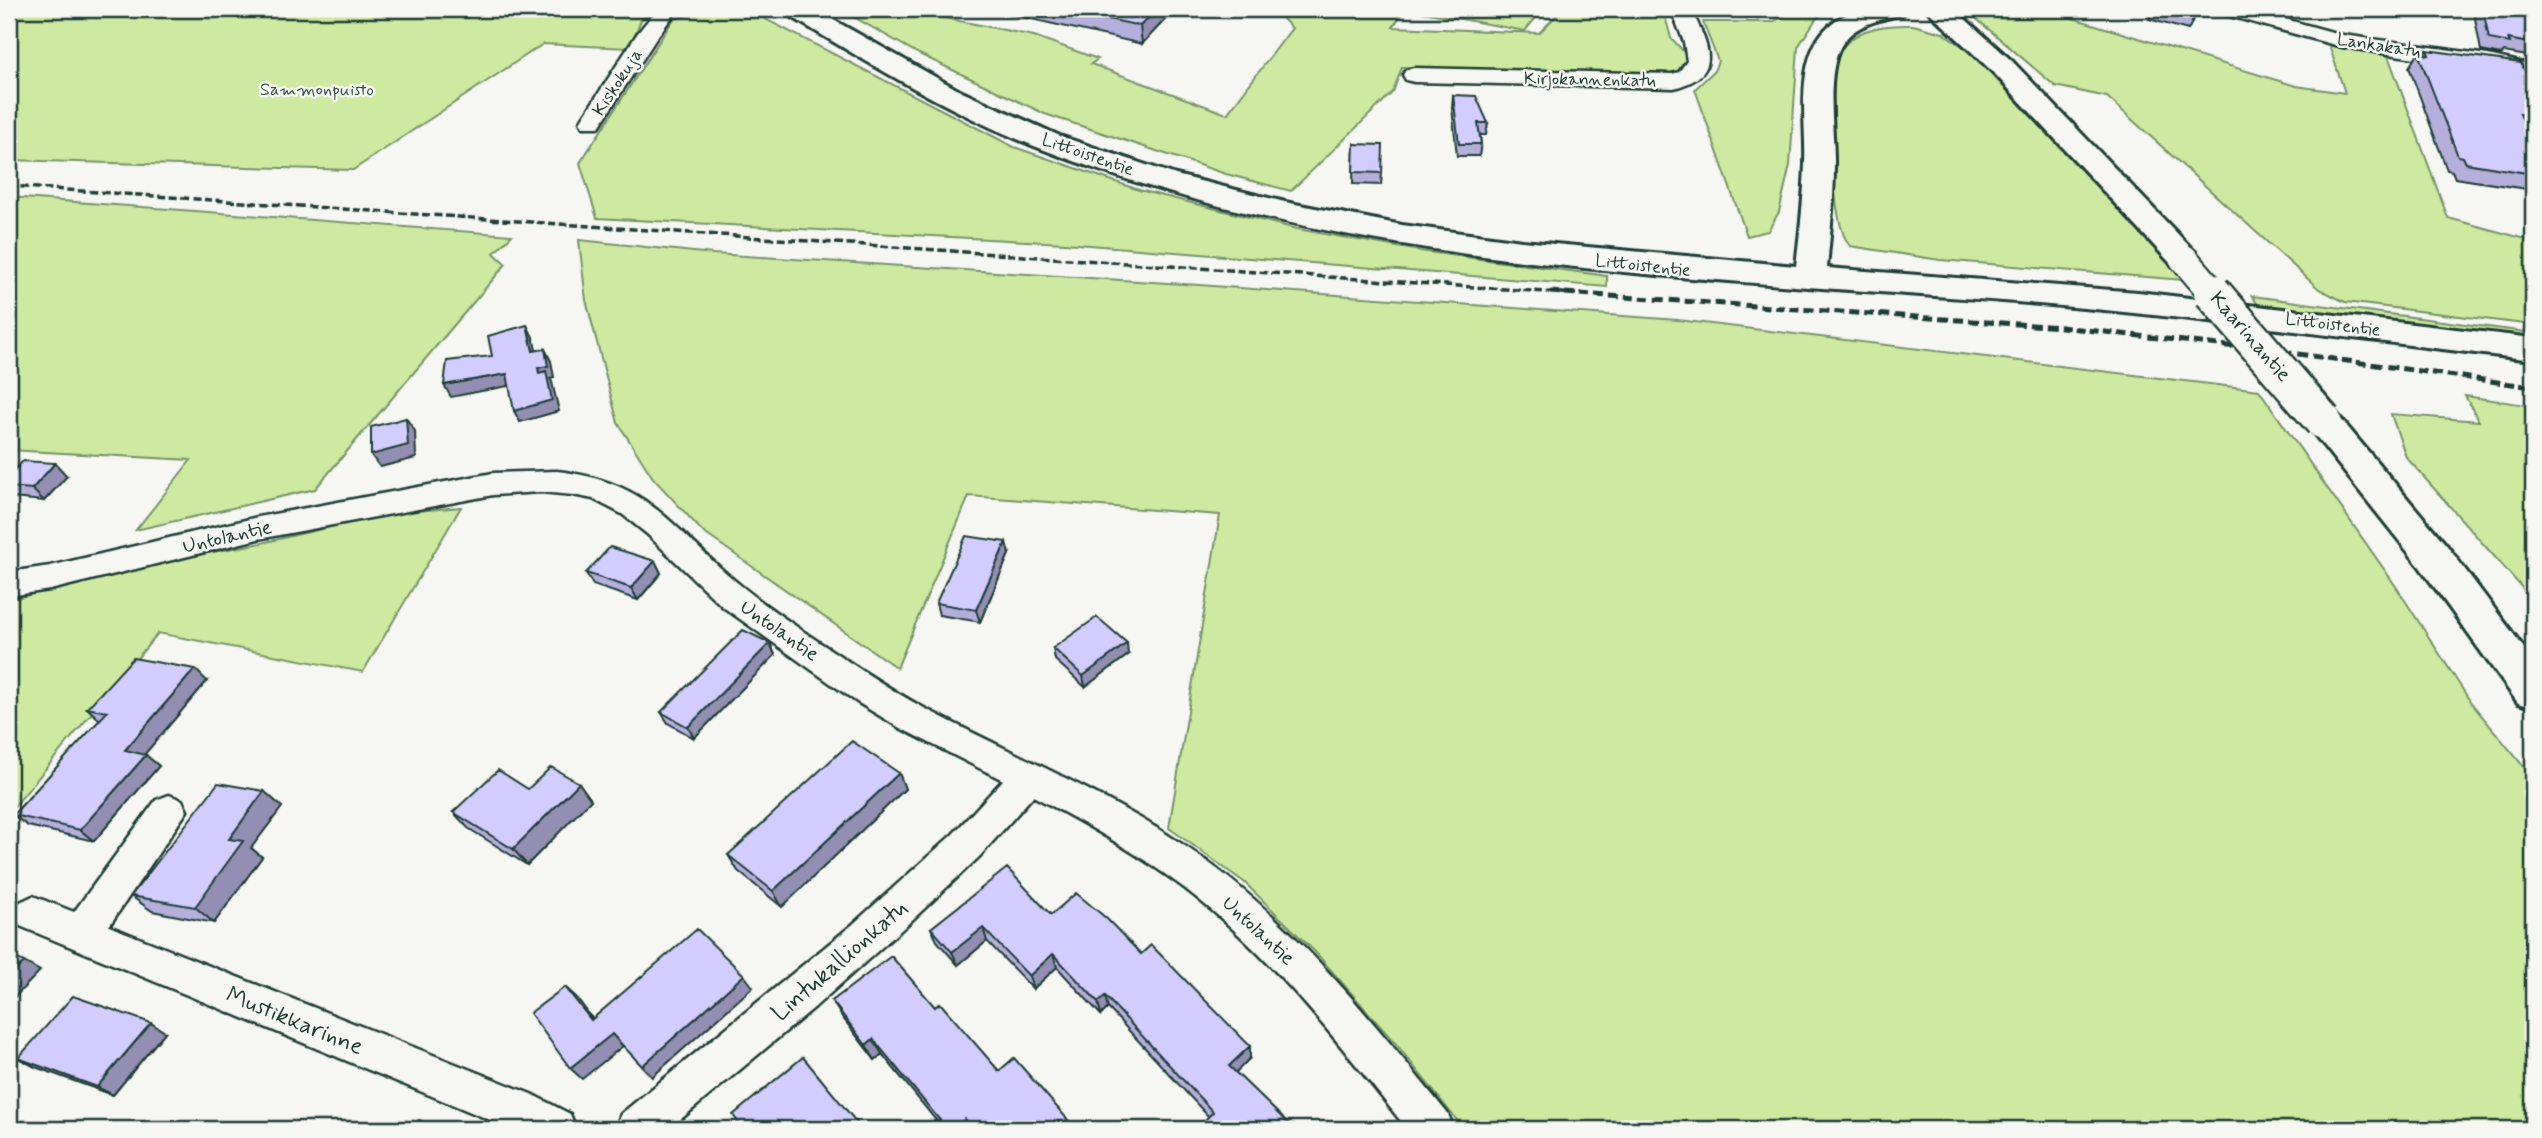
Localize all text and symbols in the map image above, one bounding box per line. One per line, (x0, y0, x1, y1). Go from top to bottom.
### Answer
street label: Lankakatu (2335, 28, 2423, 64)
street label: Kiskokuja (587, 44, 648, 121)
street label: Kirjokannenkatu (1524, 67, 1656, 93)
park label: Sammonpuisto (260, 78, 374, 102)
street label: Littoistentie (1038, 128, 1137, 182)
street label: Littoistentie (1594, 249, 1692, 283)
street label: Kaarinantie (2203, 286, 2297, 388)
street label: Littoistentie (2284, 307, 2382, 343)
street label: Untolantie (180, 513, 275, 561)
street label: Untolantie (734, 593, 825, 668)
street label: Untolantie (1216, 890, 1301, 972)
street label: Lintukallionkatu (765, 893, 915, 1029)
street label: Mustikkarinne (221, 980, 368, 1063)

